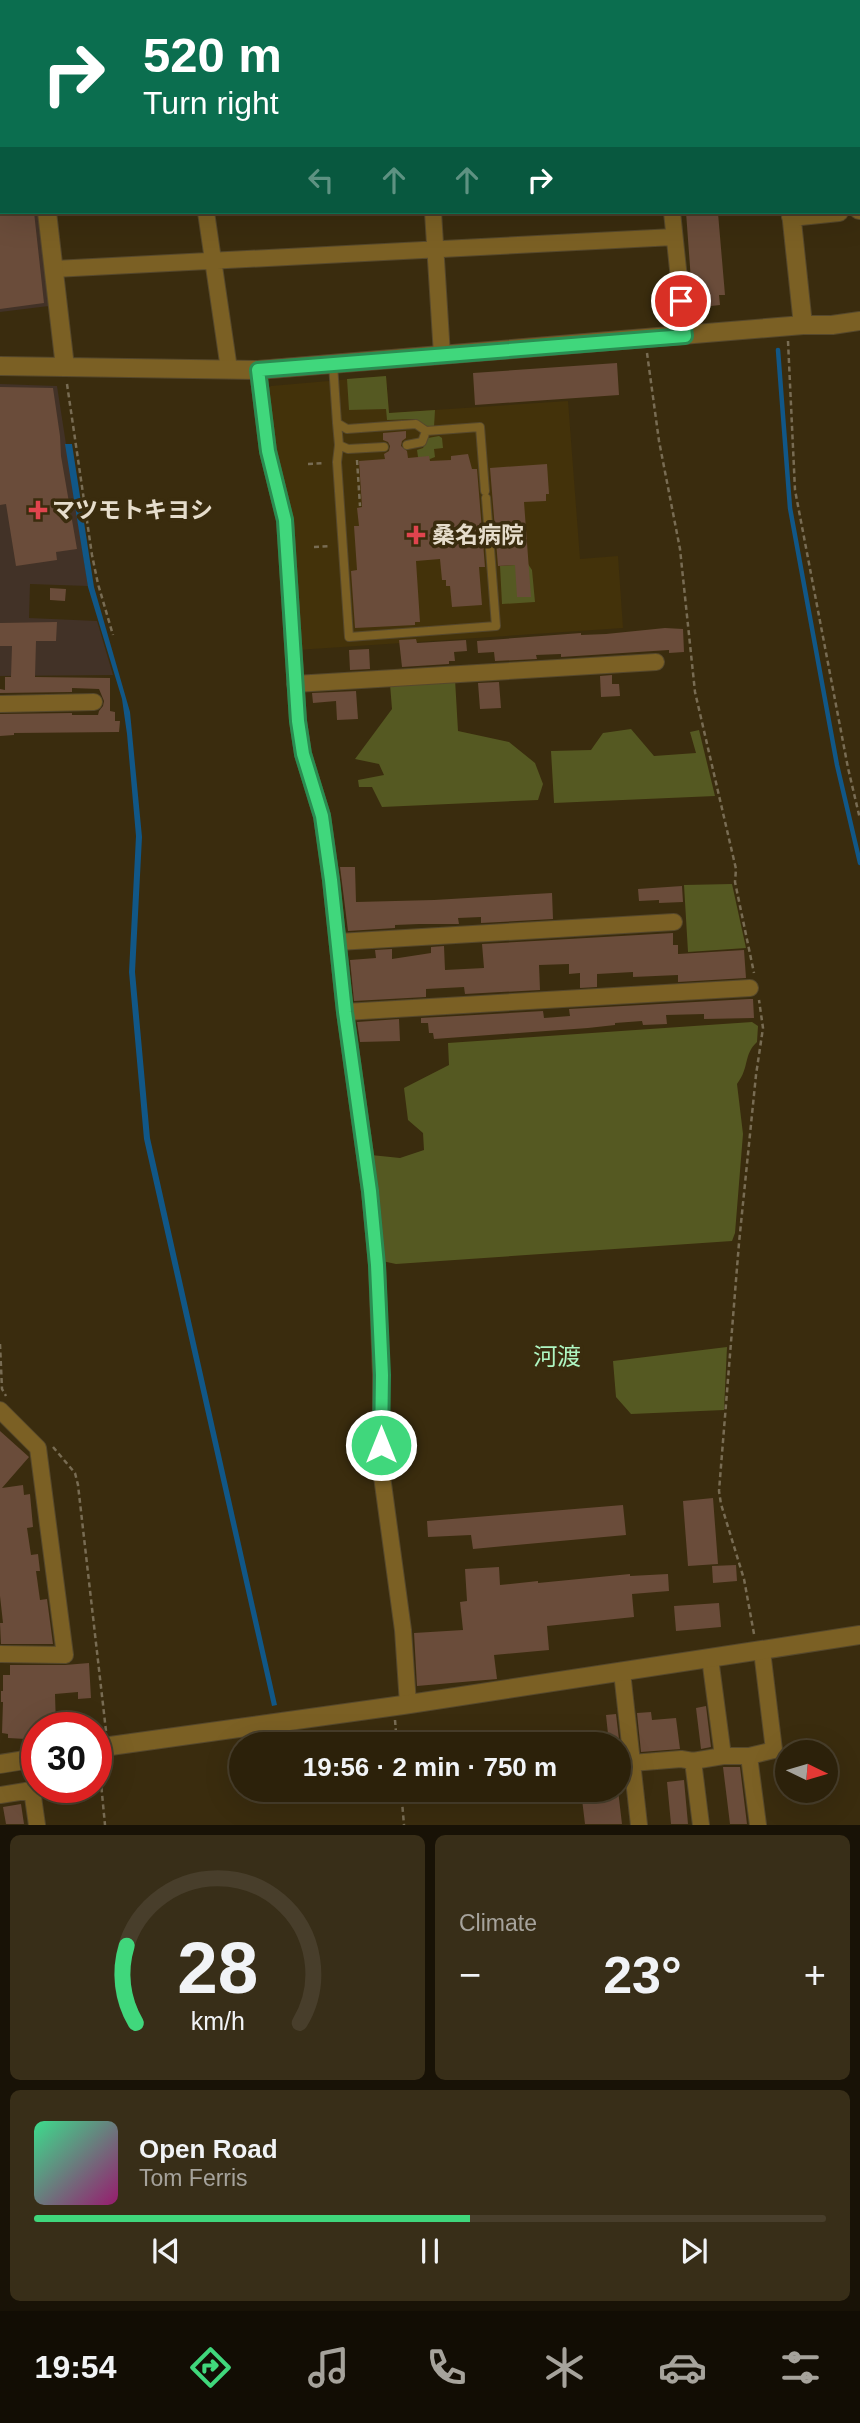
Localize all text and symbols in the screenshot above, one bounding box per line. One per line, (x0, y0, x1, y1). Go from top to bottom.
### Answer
icon: right (28, 28, 119, 119)
text: 520 m (143, 28, 282, 82)
text: Turn right (143, 85, 279, 121)
icon: left (302, 161, 340, 199)
icon: ahead (375, 161, 413, 199)
icon: ahead (448, 161, 486, 199)
icon: right (521, 161, 559, 199)
pin (651, 271, 711, 331)
icon: arrive (662, 282, 700, 320)
place label: マツモトキヨシ (52, 497, 213, 523)
marker: マツモトキヨシ (30, 502, 46, 518)
place label: 桑名病院 (432, 522, 524, 548)
marker: 桑名病院 (406, 525, 426, 545)
district label: 河渡 (533, 1343, 581, 1370)
position arrow (344, 1408, 418, 1482)
speed limit sign: 30 (21, 1712, 112, 1803)
north arrow (775, 1740, 838, 1802)
map controls (775, 1740, 838, 1803)
text: 19:56 · 2 min · 750 m (303, 1752, 557, 1782)
text: Climate (459, 1910, 537, 1936)
text: 28 (177, 1928, 258, 2009)
text: 23° (603, 1946, 682, 2004)
text: − (459, 1954, 481, 1996)
text: + (804, 1954, 826, 1996)
text: km/h (190, 2007, 245, 2035)
text: Open Road (139, 2134, 278, 2164)
text: Tom Ferris (139, 2165, 248, 2191)
icon: previous (147, 2232, 185, 2270)
icon: pause (411, 2232, 449, 2270)
icon: next (675, 2232, 713, 2270)
icon: directions (186, 2343, 235, 2392)
icon: music (304, 2343, 353, 2392)
icon: phone (422, 2343, 471, 2392)
icon: climate (540, 2343, 589, 2392)
icon: car (658, 2343, 707, 2392)
icon: filters (776, 2343, 825, 2392)
text: 19:54 (35, 2349, 116, 2385)

